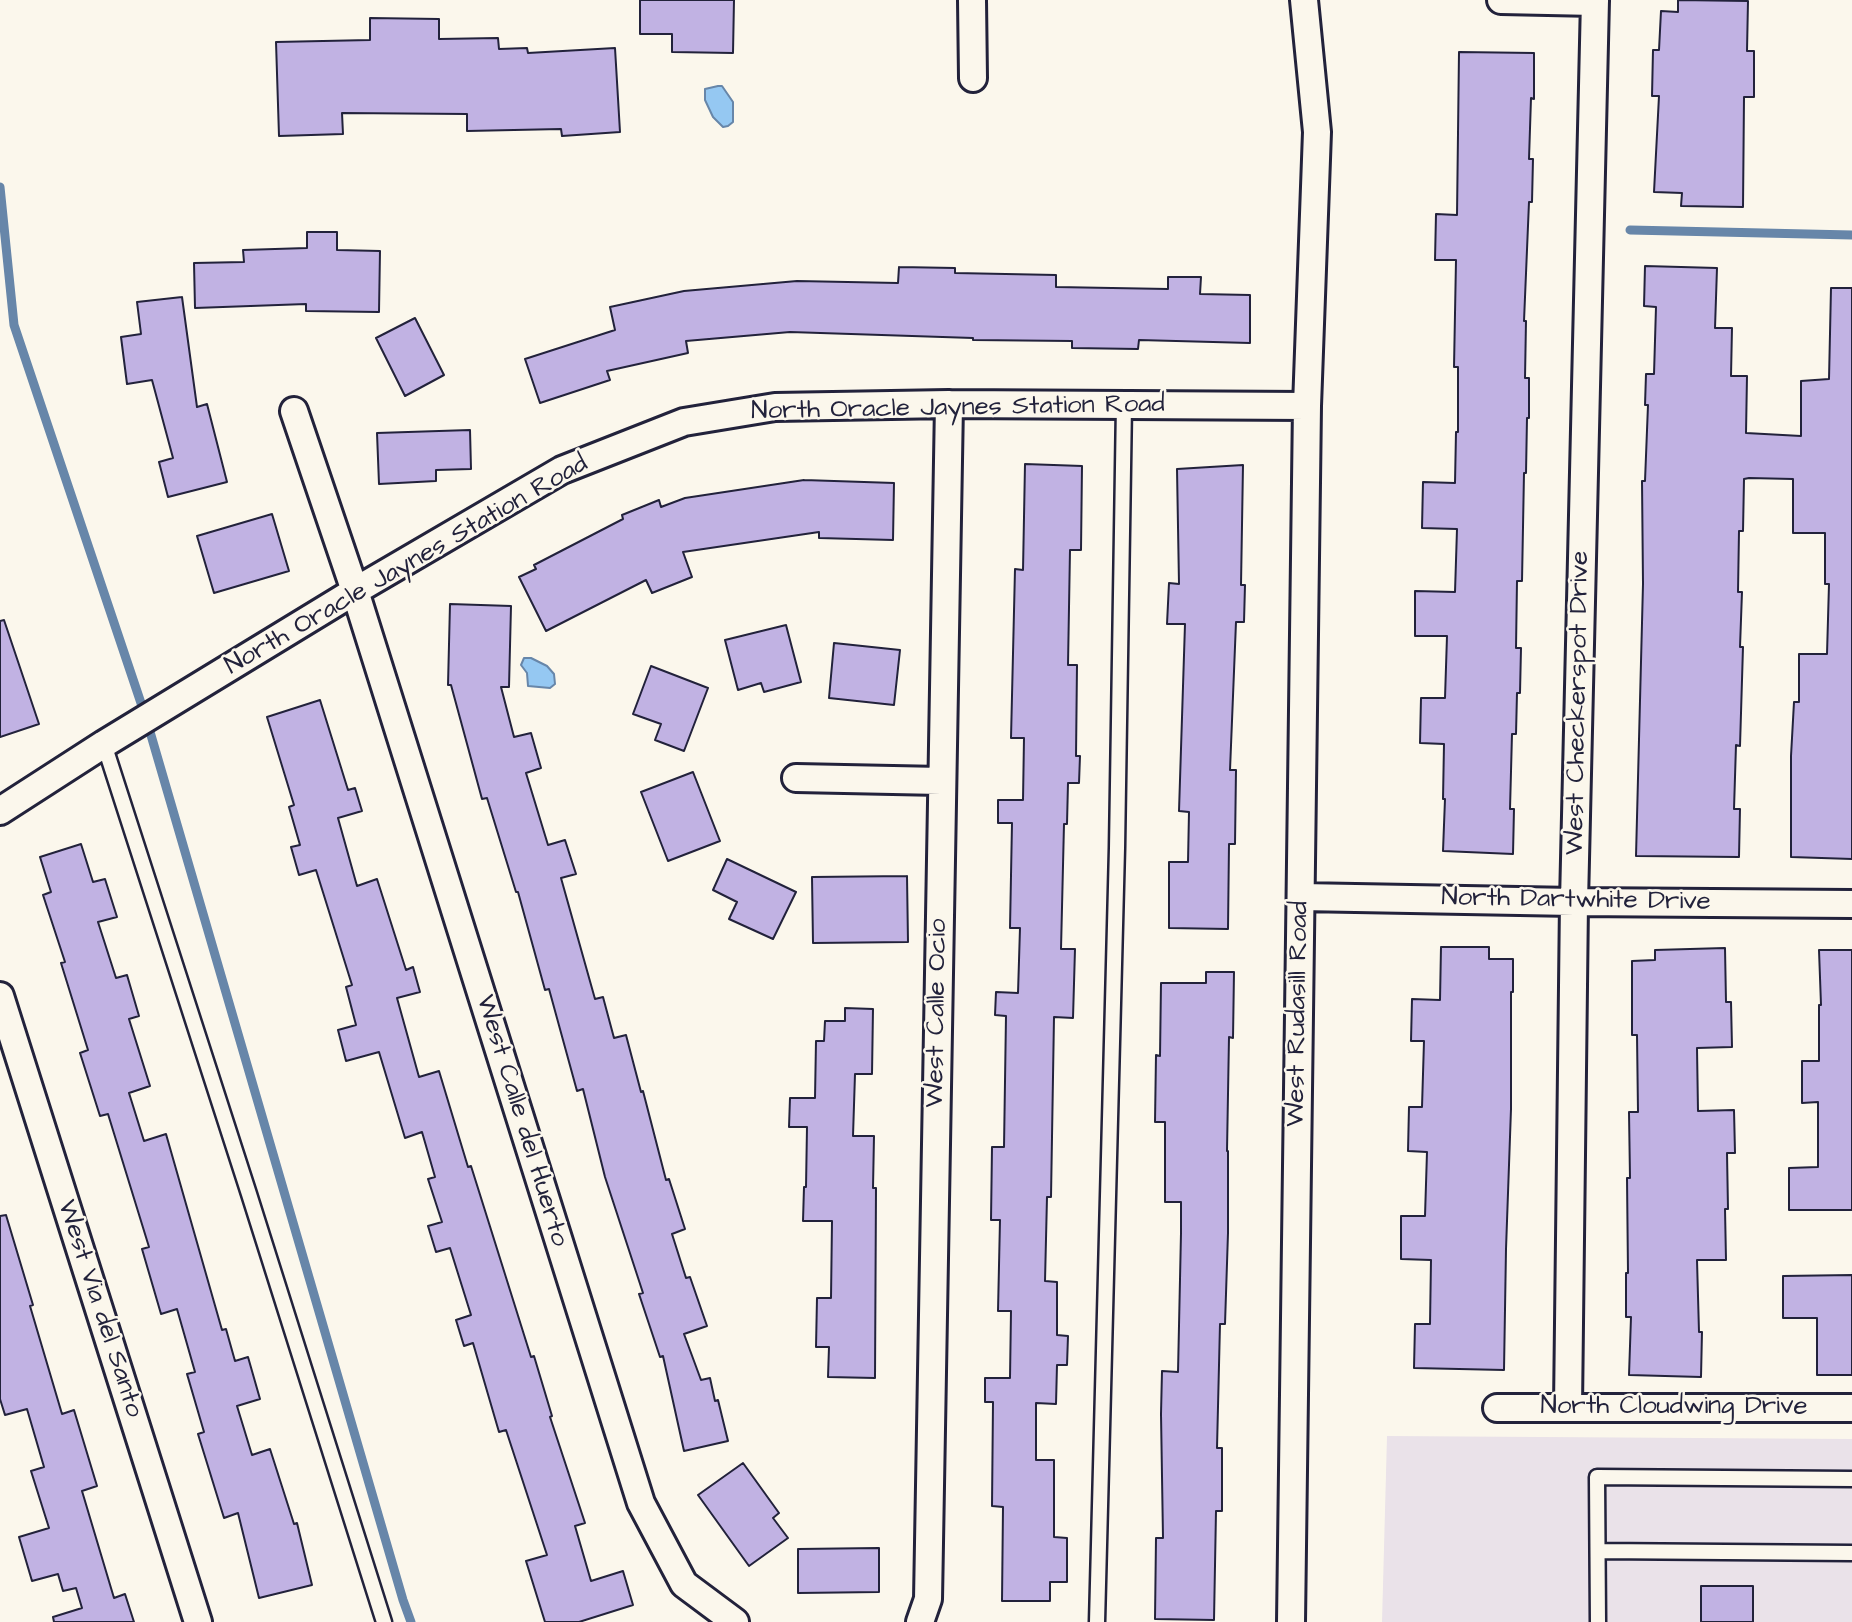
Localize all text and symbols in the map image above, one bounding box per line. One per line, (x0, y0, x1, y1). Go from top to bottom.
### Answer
street label: North Oracle Jaynes Station Road (751, 390, 1165, 428)
street label: North Oracle Jaynes Station Road (220, 449, 594, 683)
street label: West Checkerspot Drive (1561, 551, 1597, 855)
street label: North Dartwhite Drive (1441, 883, 1711, 919)
street label: West Rudasill Road (1281, 901, 1317, 1127)
street label: West Calle Ocio (921, 918, 955, 1108)
street label: West Calle del Huerto (468, 992, 574, 1250)
street label: West Via del Santo (49, 1197, 149, 1421)
street label: North Cloudwing Drive (1540, 1392, 1808, 1424)

